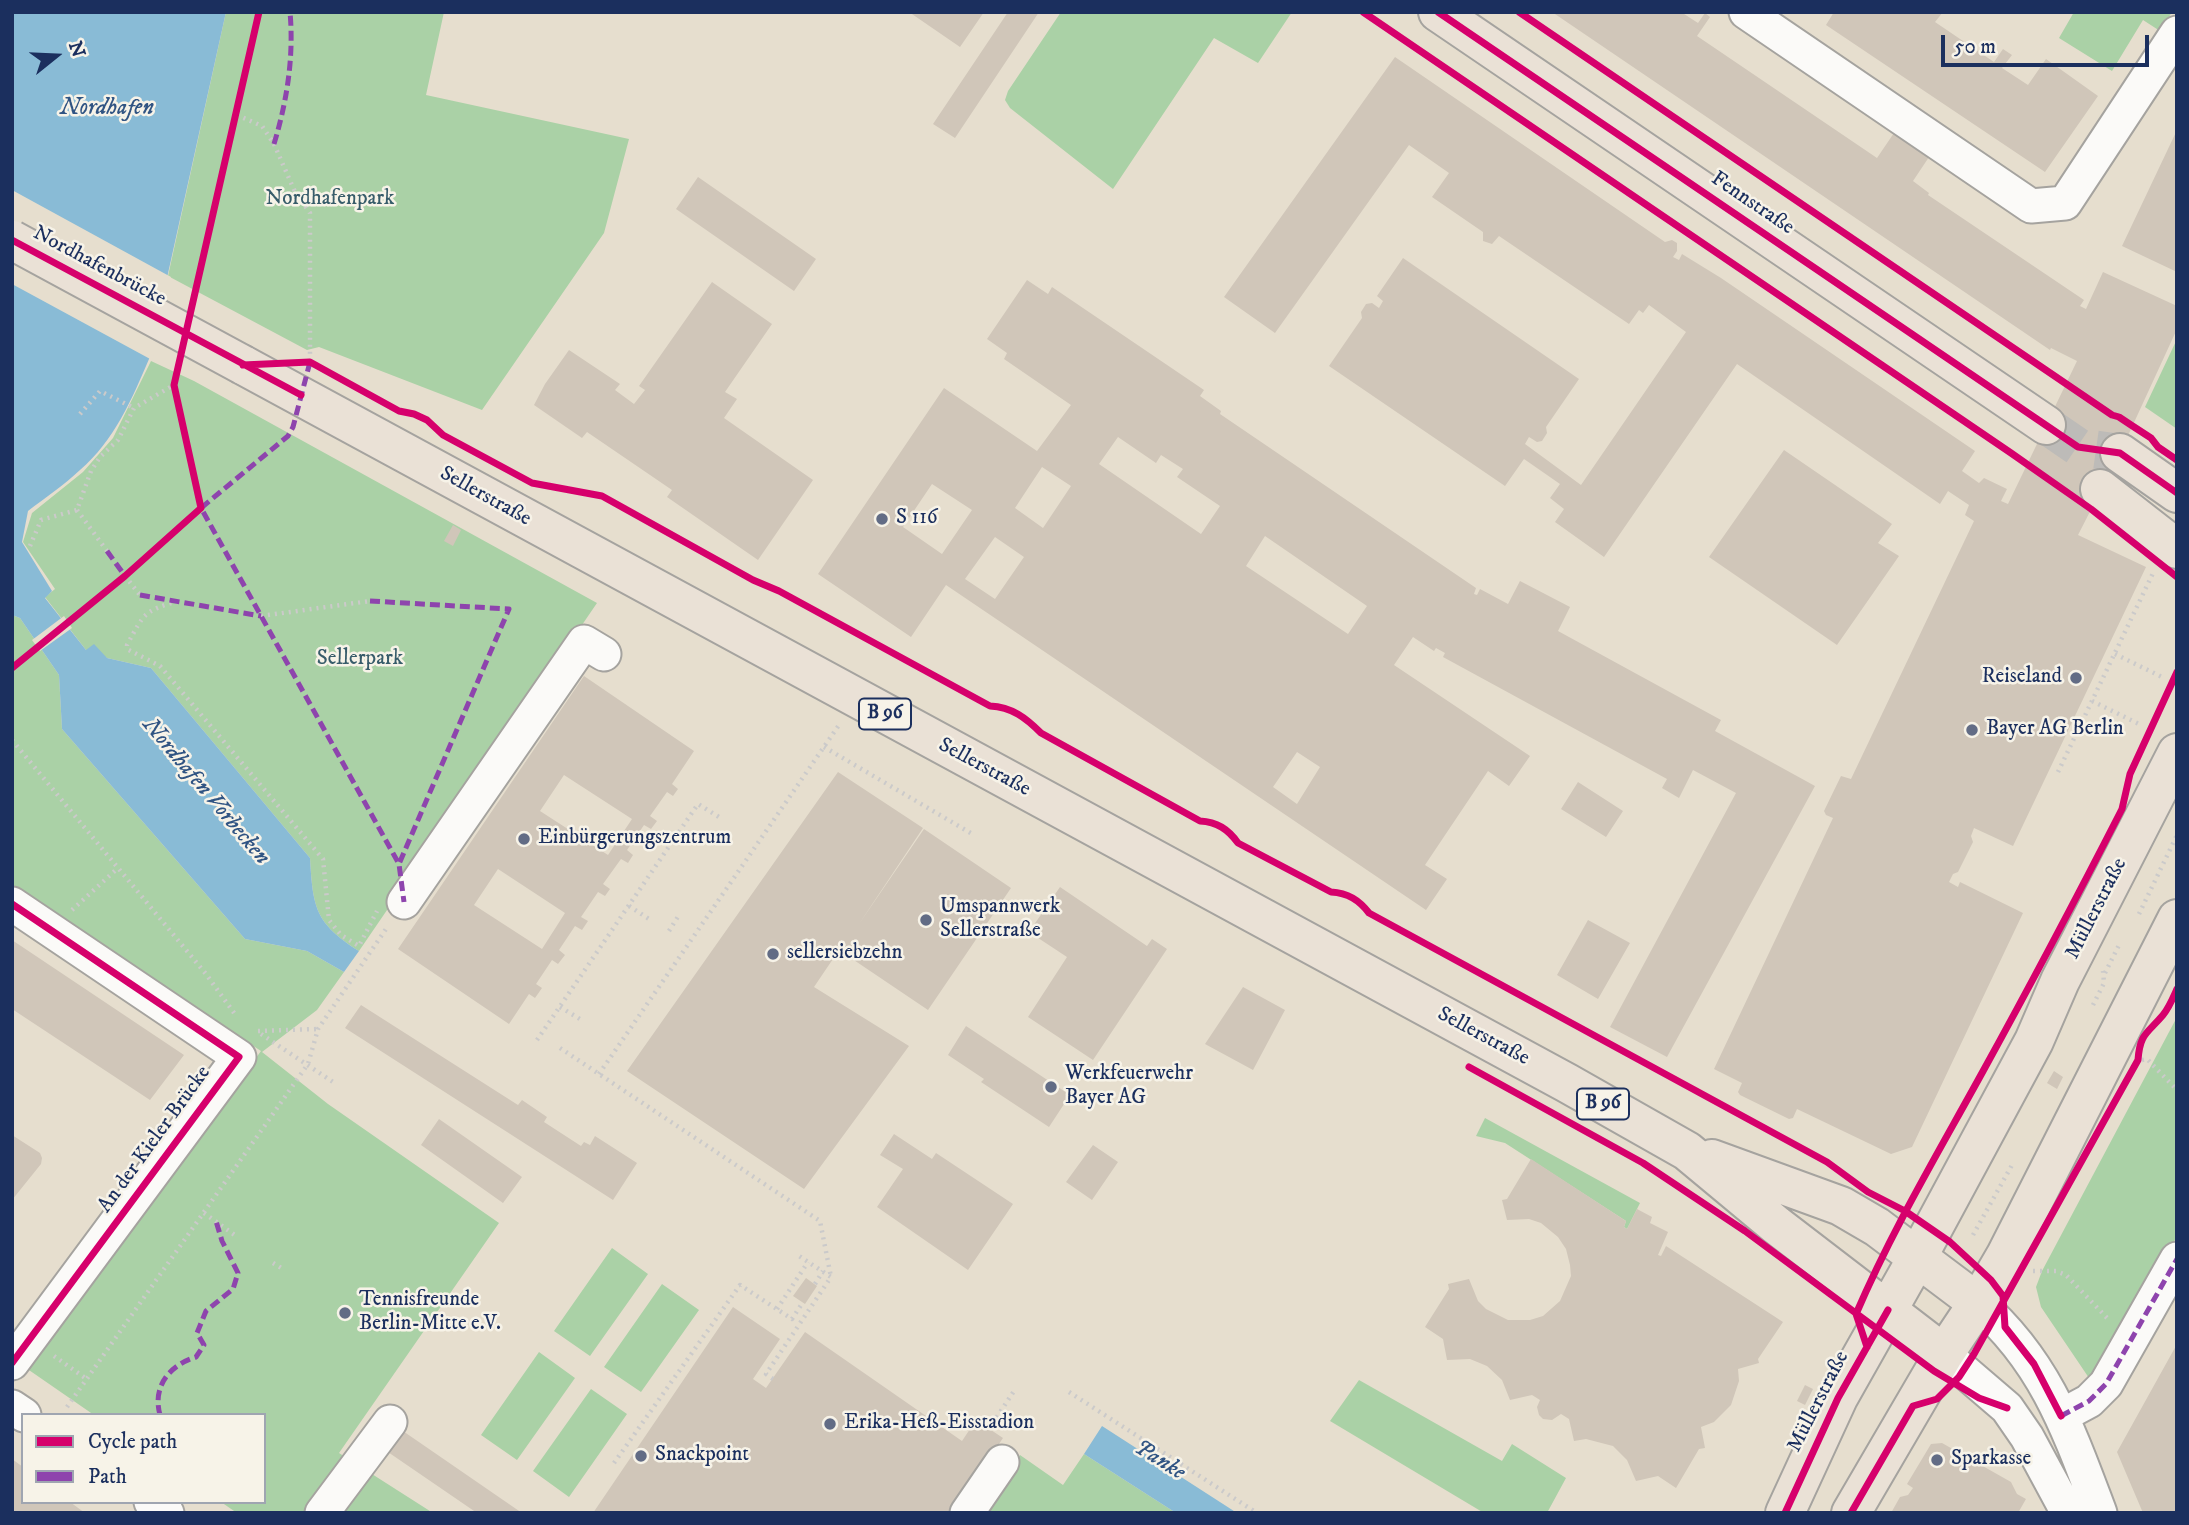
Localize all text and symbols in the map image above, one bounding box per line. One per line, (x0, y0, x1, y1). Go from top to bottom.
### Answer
north arrow (21, 21, 91, 91)
scale bar (1944, 21, 2152, 65)
text: 50 m (1954, 34, 1996, 60)
text: N (63, 38, 90, 60)
water label: Nordhafen (60, 95, 154, 123)
street label: Fennstraße (1706, 167, 1798, 241)
park label: Nordhafenpark (266, 187, 394, 213)
street label: Nordhafenbrücke (28, 221, 170, 313)
street label: Sellerstraße (435, 462, 535, 532)
place label: S 116 (896, 506, 938, 532)
marker: S 116 (874, 511, 890, 527)
park label: Sellerpark (317, 647, 403, 673)
place label: Reiseland (1982, 665, 2062, 691)
marker: Reiseland (2068, 670, 2084, 686)
road number: B 96 (859, 698, 911, 730)
water label: Nordhafen Vorbecken (135, 713, 275, 871)
place label: Bayer AG Berlin (1986, 717, 2124, 743)
marker: Bayer AG Berlin (1964, 722, 1980, 738)
street label: Sellerstraße (934, 733, 1034, 803)
place label: Einbürgerungszentrum (538, 826, 731, 852)
marker: Einbürgerungszentrum (516, 831, 532, 847)
street label: Müllerstraße (2061, 854, 2133, 964)
place label: Umspannwerk Sellerstraße (940, 895, 1060, 945)
marker: Umspannwerk Sellerstraße (918, 912, 934, 928)
place label: sellersiebzehn (787, 941, 903, 967)
marker: sellersiebzehn (765, 946, 781, 962)
street label: Sellerstraße (1433, 1002, 1533, 1072)
street label: An der Kieler Brücke (93, 1062, 217, 1218)
place label: Werkfeuerwehr Bayer AG (1065, 1062, 1193, 1112)
marker: Werkfeuerwehr Bayer AG (1043, 1079, 1059, 1095)
road number: B 96 (1577, 1088, 1629, 1120)
place label: Tennisfreunde Berlin-Mitte e.V. (359, 1288, 501, 1338)
marker: Tennisfreunde Berlin-Mitte e.V. (337, 1305, 353, 1321)
street label: Müllerstraße (1783, 1347, 1855, 1457)
place label: Erika-Heß-Eisstadion (844, 1411, 1034, 1437)
legend (21, 1413, 266, 1504)
marker: Erika-Heß-Eisstadion (822, 1416, 838, 1432)
text: Cycle path (88, 1429, 177, 1455)
water label: Panke (1128, 1435, 1190, 1487)
place label: Snackpoint (655, 1443, 749, 1469)
place label: Sparkasse (1951, 1447, 2031, 1473)
marker: Snackpoint (633, 1448, 649, 1464)
marker: Sparkasse (1929, 1452, 1945, 1468)
text: Path (88, 1464, 127, 1490)

